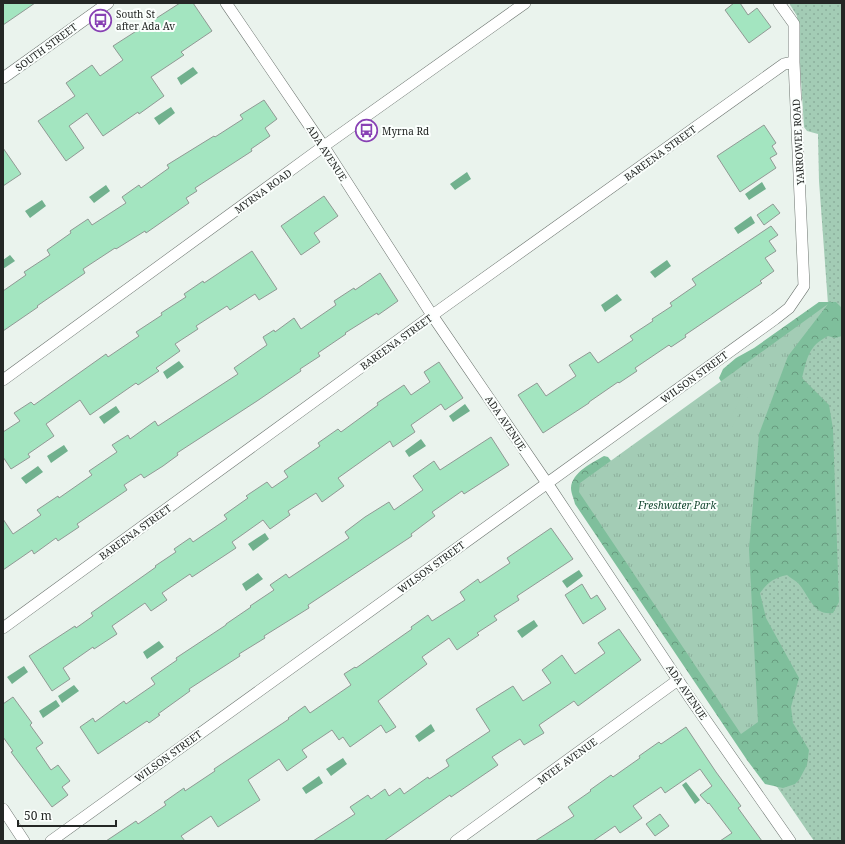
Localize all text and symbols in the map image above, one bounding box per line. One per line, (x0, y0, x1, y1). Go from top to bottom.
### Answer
bus stop icon: South St after Ada Av (87, 7, 113, 33)
place label: South St after Ada Av (116, 7, 175, 33)
street label: SOUTH STREET (12, 20, 80, 74)
street label: YARROWEE ROAD (789, 99, 807, 186)
bus stop icon: Myrna Rd (354, 118, 380, 144)
street label: ADA AVENUE (304, 122, 350, 184)
street label: BAREENA STREET (621, 122, 699, 184)
place label: Myrna Rd (382, 124, 429, 138)
street label: MYRNA ROAD (232, 166, 294, 216)
street label: BAREENA STREET (357, 311, 435, 373)
street label: WILSON STREET (658, 348, 730, 406)
street label: ADA AVENUE (482, 393, 530, 453)
park label: Freshwater Park (637, 498, 716, 512)
street label: BAREENA STREET (96, 501, 174, 563)
street label: WILSON STREET (395, 538, 467, 596)
street label: ADA AVENUE (663, 662, 711, 722)
street label: WILSON STREET (132, 727, 204, 785)
street label: MYEE AVENUE (534, 734, 600, 788)
scale bar (18, 802, 116, 828)
text: 50 m (24, 807, 52, 824)

